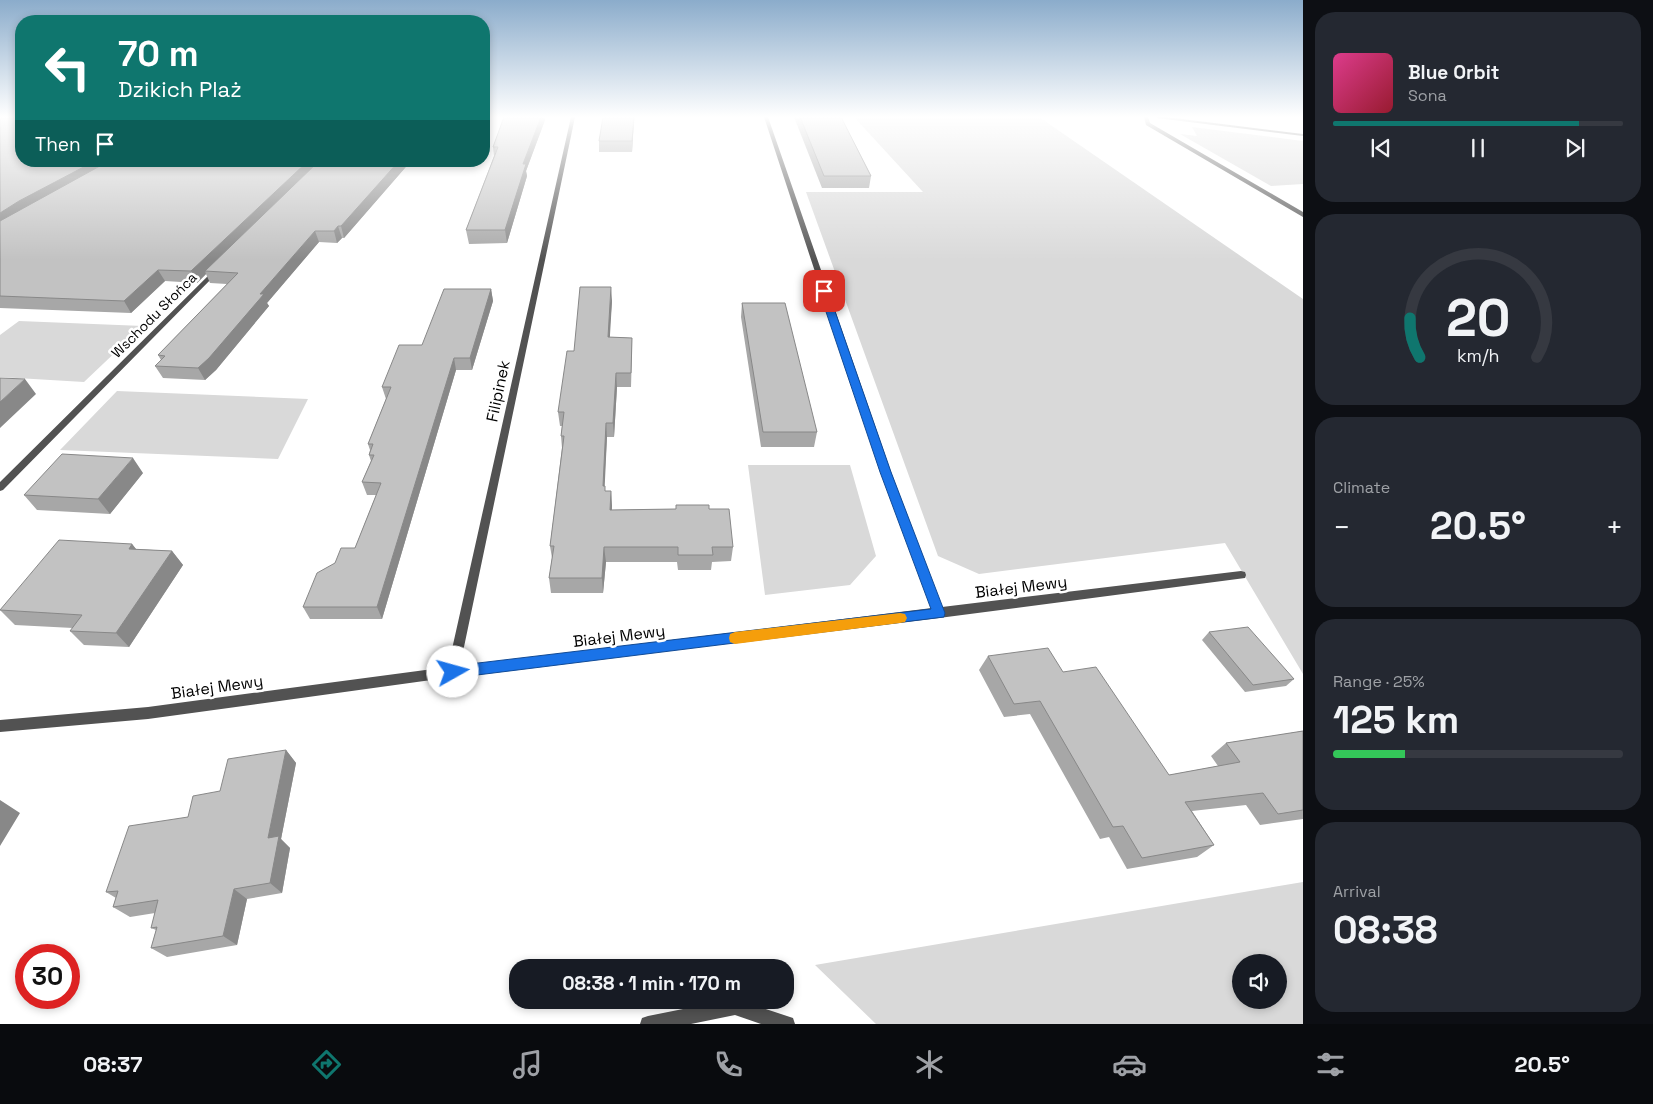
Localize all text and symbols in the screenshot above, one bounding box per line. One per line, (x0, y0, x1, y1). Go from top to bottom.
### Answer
text: 70 m (118, 32, 199, 76)
icon: left (35, 35, 100, 100)
text: Blue Orbit (1408, 60, 1499, 85)
text: Dzikich Plaż (118, 75, 242, 103)
text: Sona (1408, 85, 1447, 106)
icon: arrive (91, 130, 119, 158)
text: Then (35, 132, 81, 157)
icon: previous (1367, 134, 1395, 162)
icon: pause (1464, 134, 1492, 162)
icon: next (1561, 134, 1589, 162)
street label: Wschodu Słońca (107, 268, 201, 362)
pin (803, 270, 845, 312)
icon: arrive (810, 277, 838, 305)
text: 20 (1446, 285, 1510, 351)
text: km/h (1457, 344, 1499, 367)
street label: Filipinek (481, 358, 515, 424)
text: Climate (1333, 477, 1390, 498)
text: 20.5° (1430, 502, 1526, 550)
text: − (1333, 509, 1350, 545)
text: + (1606, 509, 1623, 545)
street label: Białej Mewy (974, 571, 1068, 603)
street label: Białej Mewy (572, 620, 666, 652)
position arrow (426, 645, 478, 697)
street label: Białej Mewy (170, 670, 264, 704)
text: Range · 25% (1333, 671, 1425, 692)
text: 125 km (1333, 696, 1459, 744)
text: Arrival (1333, 881, 1381, 902)
text: 08:38 (1333, 906, 1438, 954)
speed limit sign: 30 (15, 944, 80, 1009)
map controls (1232, 954, 1287, 1009)
button: sound (1232, 954, 1287, 1009)
text: 08:38 · 1 min · 170 m (562, 971, 741, 996)
icon: directions (309, 1047, 344, 1082)
icon: music (510, 1047, 545, 1082)
icon: phone (711, 1047, 746, 1082)
icon: climate (912, 1047, 947, 1082)
icon: car (1112, 1047, 1147, 1082)
icon: filters (1313, 1047, 1348, 1082)
text: 08:37 (83, 1050, 143, 1078)
text: 20.5° (1514, 1050, 1570, 1078)

